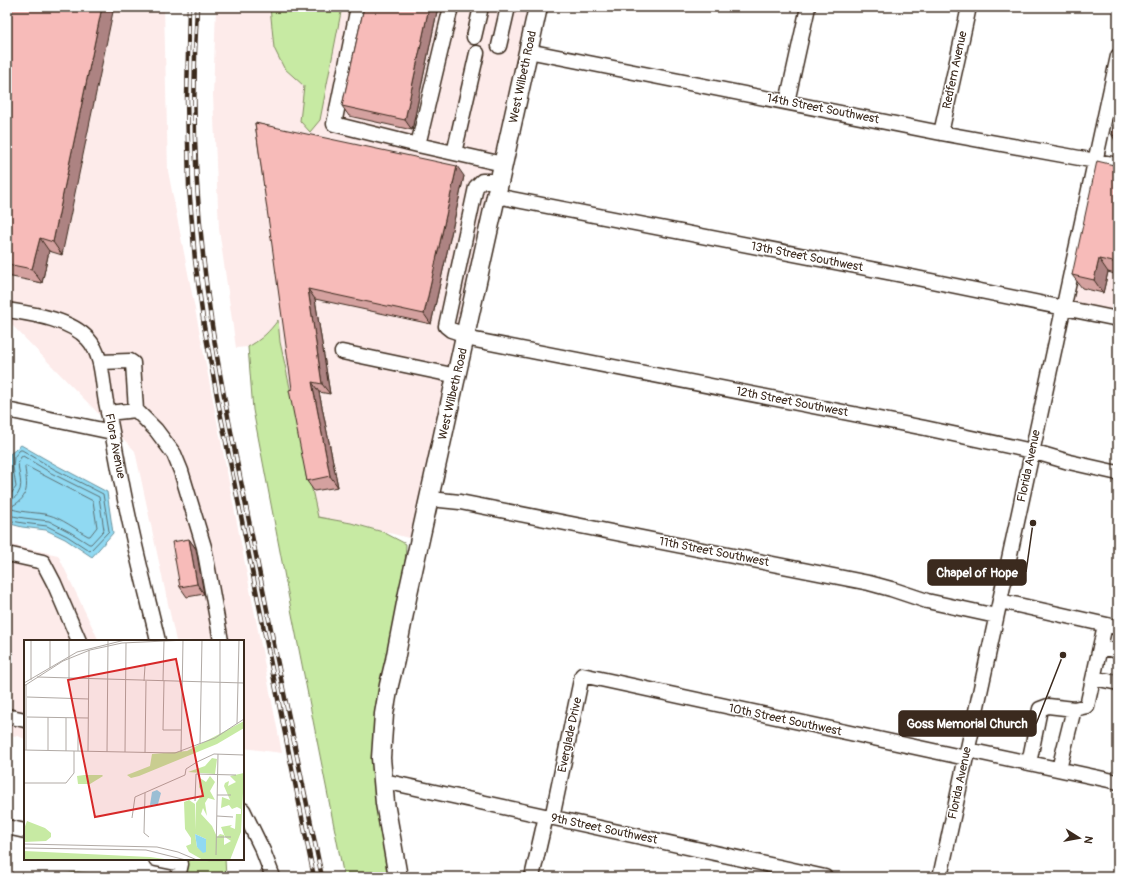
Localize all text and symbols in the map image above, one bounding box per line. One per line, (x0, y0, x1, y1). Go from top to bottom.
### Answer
street label: West Wilbeth Road (506, 29, 540, 125)
street label: Redfern Avenue (939, 30, 971, 110)
street label: 14th Street Southwest (766, 91, 881, 127)
street label: 13th Street Southwest (750, 239, 864, 275)
street label: West Wilbeth Road (435, 346, 471, 441)
street label: 12th Street Southwest (735, 384, 849, 420)
street label: Flora Avenue (101, 412, 129, 480)
street label: Florida Avenue (1014, 428, 1044, 504)
street label: 11th Street Southwest (658, 534, 770, 570)
callout: Chapel of Hope (928, 560, 1026, 585)
text: Chapel of Hope (936, 565, 1018, 581)
inset map (24, 640, 244, 860)
street label: Everglade Drive (555, 696, 585, 774)
street label: 10th Street Southwest (727, 701, 843, 739)
callout: Goss Memorial Church (899, 711, 1036, 736)
text: Goss Memorial Church (906, 716, 1028, 732)
street label: Florida Avenue (945, 745, 975, 821)
street label: 9th Street Southwest (549, 810, 659, 848)
north arrow (1059, 818, 1099, 858)
text: N (1081, 835, 1095, 845)

